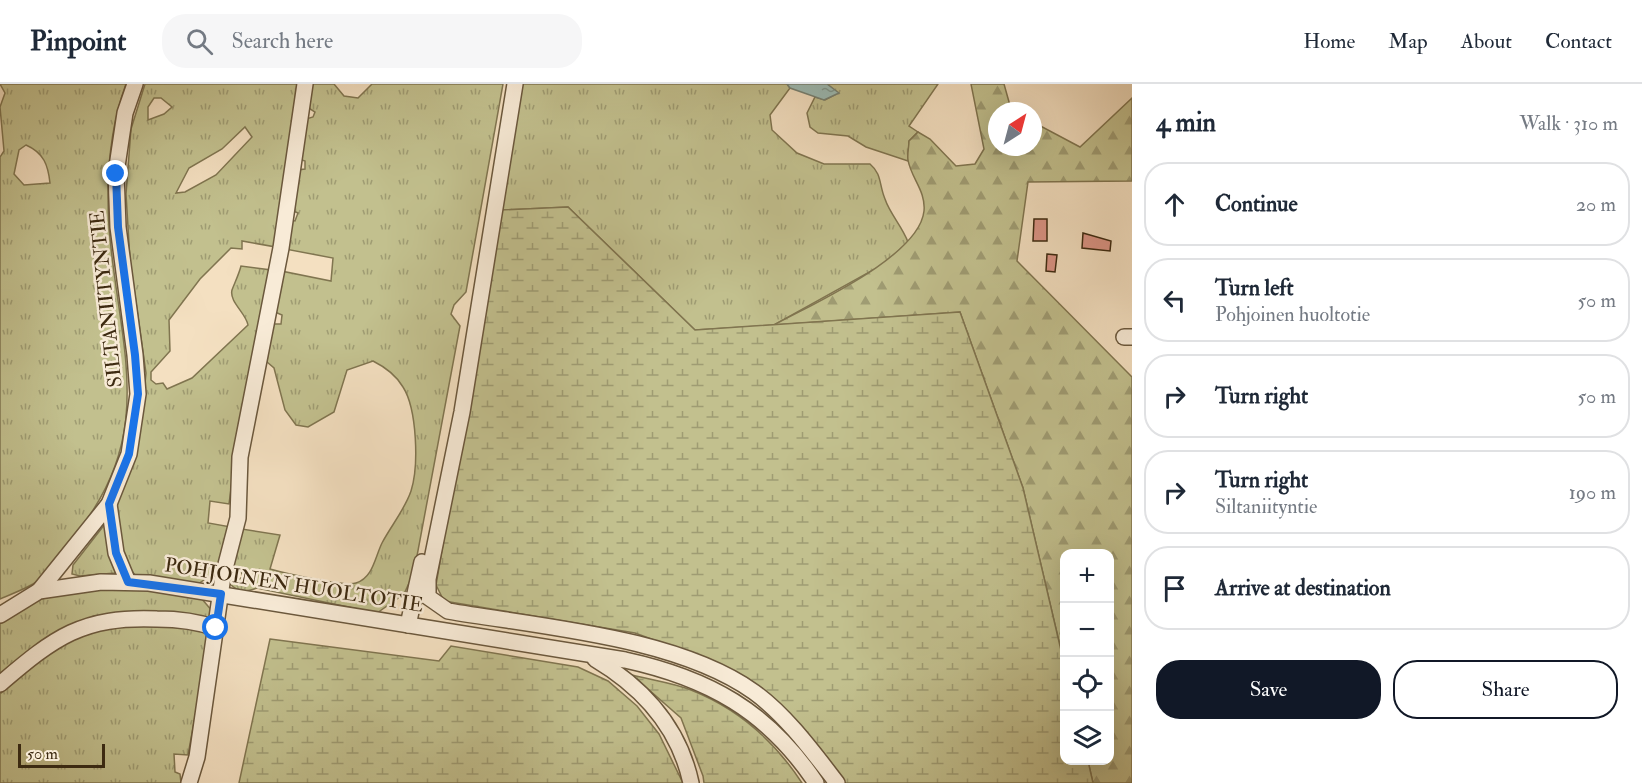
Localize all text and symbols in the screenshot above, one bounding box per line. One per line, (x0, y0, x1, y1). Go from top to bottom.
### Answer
search box (162, 14, 582, 68)
text: Pinpoint (30, 24, 126, 59)
icon: search (183, 25, 216, 58)
text: Search here (231, 27, 333, 55)
text: Home (1303, 28, 1355, 55)
text: Map (1388, 28, 1428, 55)
text: About (1461, 28, 1512, 55)
text: Contact (1545, 28, 1612, 55)
north arrow (988, 102, 1042, 156)
text: 4 min (1156, 107, 1216, 139)
text: Walk · 310 m (1519, 111, 1618, 136)
route end (102, 160, 128, 186)
icon: ahead (1158, 188, 1191, 221)
text: Continue (1215, 190, 1298, 218)
text: 20 m (1576, 192, 1616, 217)
street label: SILTANIITYNTIE (84, 209, 128, 389)
text: Turn left (1215, 274, 1294, 302)
icon: left (1158, 284, 1191, 317)
text: 50 m (1577, 288, 1616, 313)
text: Pohjoinen huoltotie (1215, 302, 1370, 327)
icon: right (1158, 380, 1191, 413)
text: Turn right (1215, 382, 1308, 410)
text: 50 m (1577, 384, 1616, 409)
text: Turn right (1215, 466, 1308, 494)
icon: right (1158, 476, 1191, 509)
text: 190 m (1569, 480, 1616, 505)
text: Siltaniityntie (1215, 494, 1317, 519)
map controls (1060, 549, 1114, 765)
button: + (1060, 549, 1114, 603)
street label: POHJOINEN HUOLTOTIE (163, 552, 425, 618)
icon: arrive (1158, 572, 1191, 605)
text: Arrive at destination (1215, 574, 1391, 602)
button: − (1060, 603, 1114, 657)
route start (202, 614, 228, 640)
button: locate (1060, 657, 1114, 711)
button: Save (1156, 660, 1381, 719)
button: Share (1393, 660, 1618, 719)
button: layers (1060, 711, 1114, 765)
scale bar (18, 741, 105, 768)
text: 50 m (27, 744, 58, 764)

